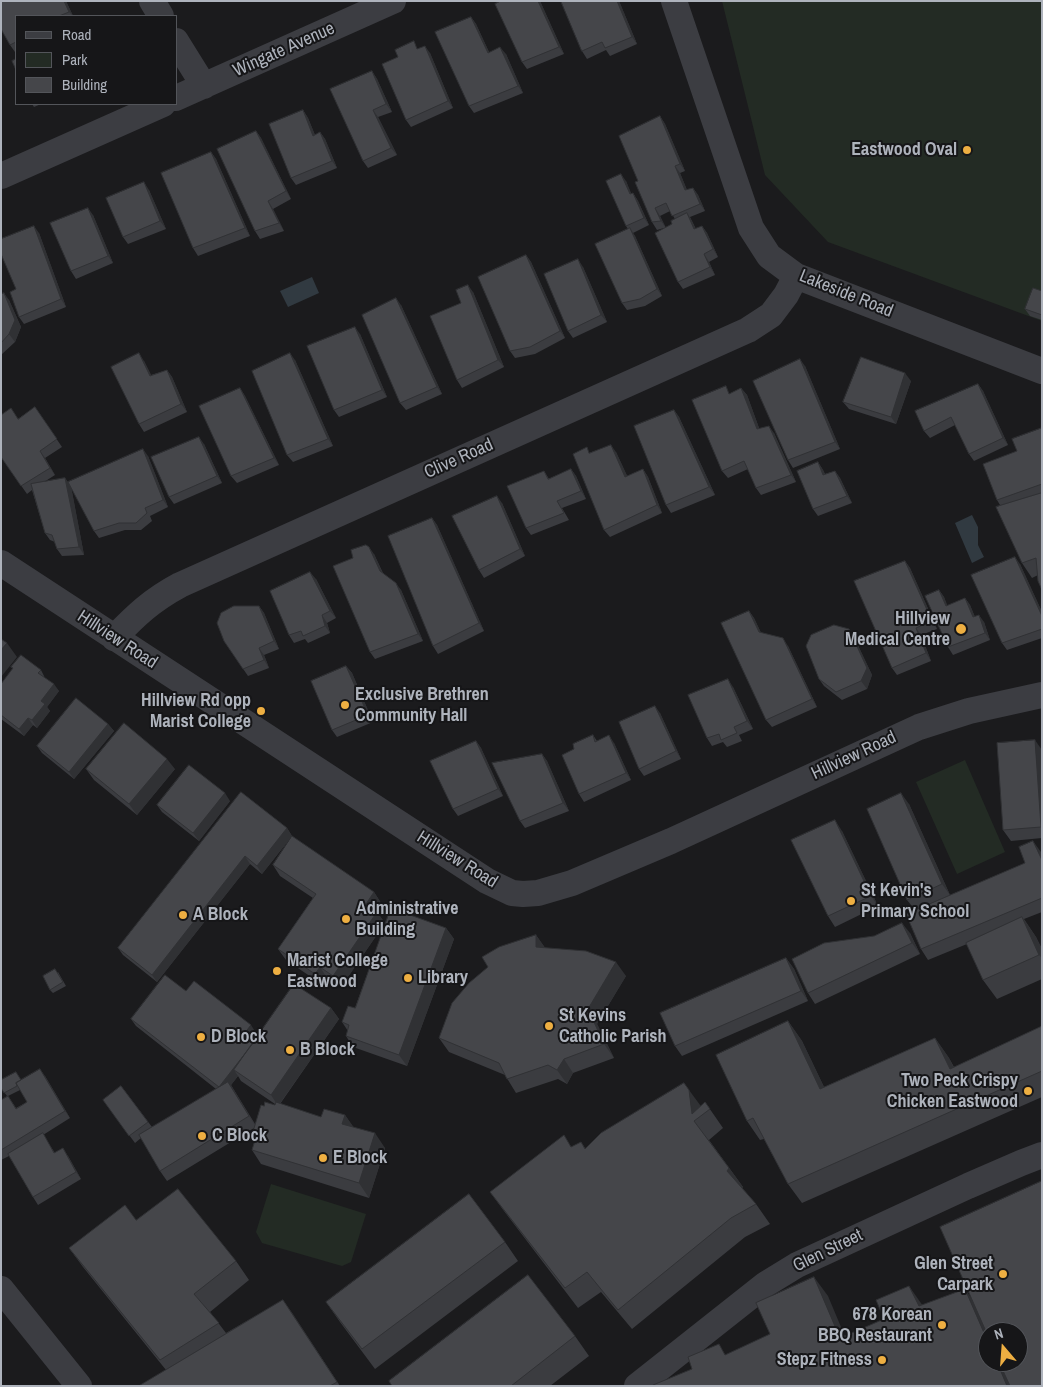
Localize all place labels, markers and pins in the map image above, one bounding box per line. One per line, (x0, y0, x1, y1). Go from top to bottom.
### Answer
place label: Eastwood Oval (851, 139, 957, 161)
marker: Eastwood Oval (961, 144, 973, 156)
place label: Hillview Medical Centre (845, 608, 950, 650)
marker: Hillview Medical Centre (954, 622, 968, 636)
place label: Exclusive Brethren Community Hall (355, 684, 489, 726)
place label: Hillview Rd opp Marist College (141, 690, 251, 732)
marker: Exclusive Brethren Community Hall (339, 699, 351, 711)
marker: Hillview Rd opp Marist College (255, 705, 267, 717)
place label: St Kevin's Primary School (861, 880, 969, 922)
marker: St Kevin's Primary School (845, 895, 857, 907)
place label: Administrative Building (356, 898, 459, 941)
place label: A Block (193, 904, 248, 926)
marker: A Block (177, 909, 189, 921)
marker: Administrative Building (340, 913, 352, 925)
place label: Marist College Eastwood (287, 950, 388, 992)
marker: Marist College Eastwood (271, 965, 283, 977)
place label: Library (418, 967, 468, 989)
marker: Library (402, 972, 414, 984)
place label: St Kevins Catholic Parish (559, 1005, 666, 1048)
marker: St Kevins Catholic Parish (543, 1020, 555, 1032)
place label: D Block (211, 1026, 266, 1048)
marker: D Block (195, 1031, 207, 1043)
place label: B Block (300, 1039, 355, 1061)
marker: B Block (284, 1044, 296, 1056)
place label: Two Peck Crispy Chicken Eastwood (887, 1070, 1018, 1112)
marker: Two Peck Crispy Chicken Eastwood (1022, 1085, 1034, 1097)
place label: C Block (212, 1125, 267, 1147)
marker: C Block (196, 1130, 208, 1142)
place label: E Block (333, 1147, 387, 1169)
marker: E Block (317, 1152, 329, 1164)
place label: Glen Street Carpark (914, 1253, 993, 1296)
marker: Glen Street Carpark (997, 1268, 1009, 1280)
place label: 678 Korean BBQ Restaurant (818, 1304, 932, 1346)
marker: 678 Korean BBQ Restaurant (936, 1319, 948, 1331)
place label: Stepz Fitness (777, 1349, 872, 1371)
marker: Stepz Fitness (876, 1354, 888, 1366)

